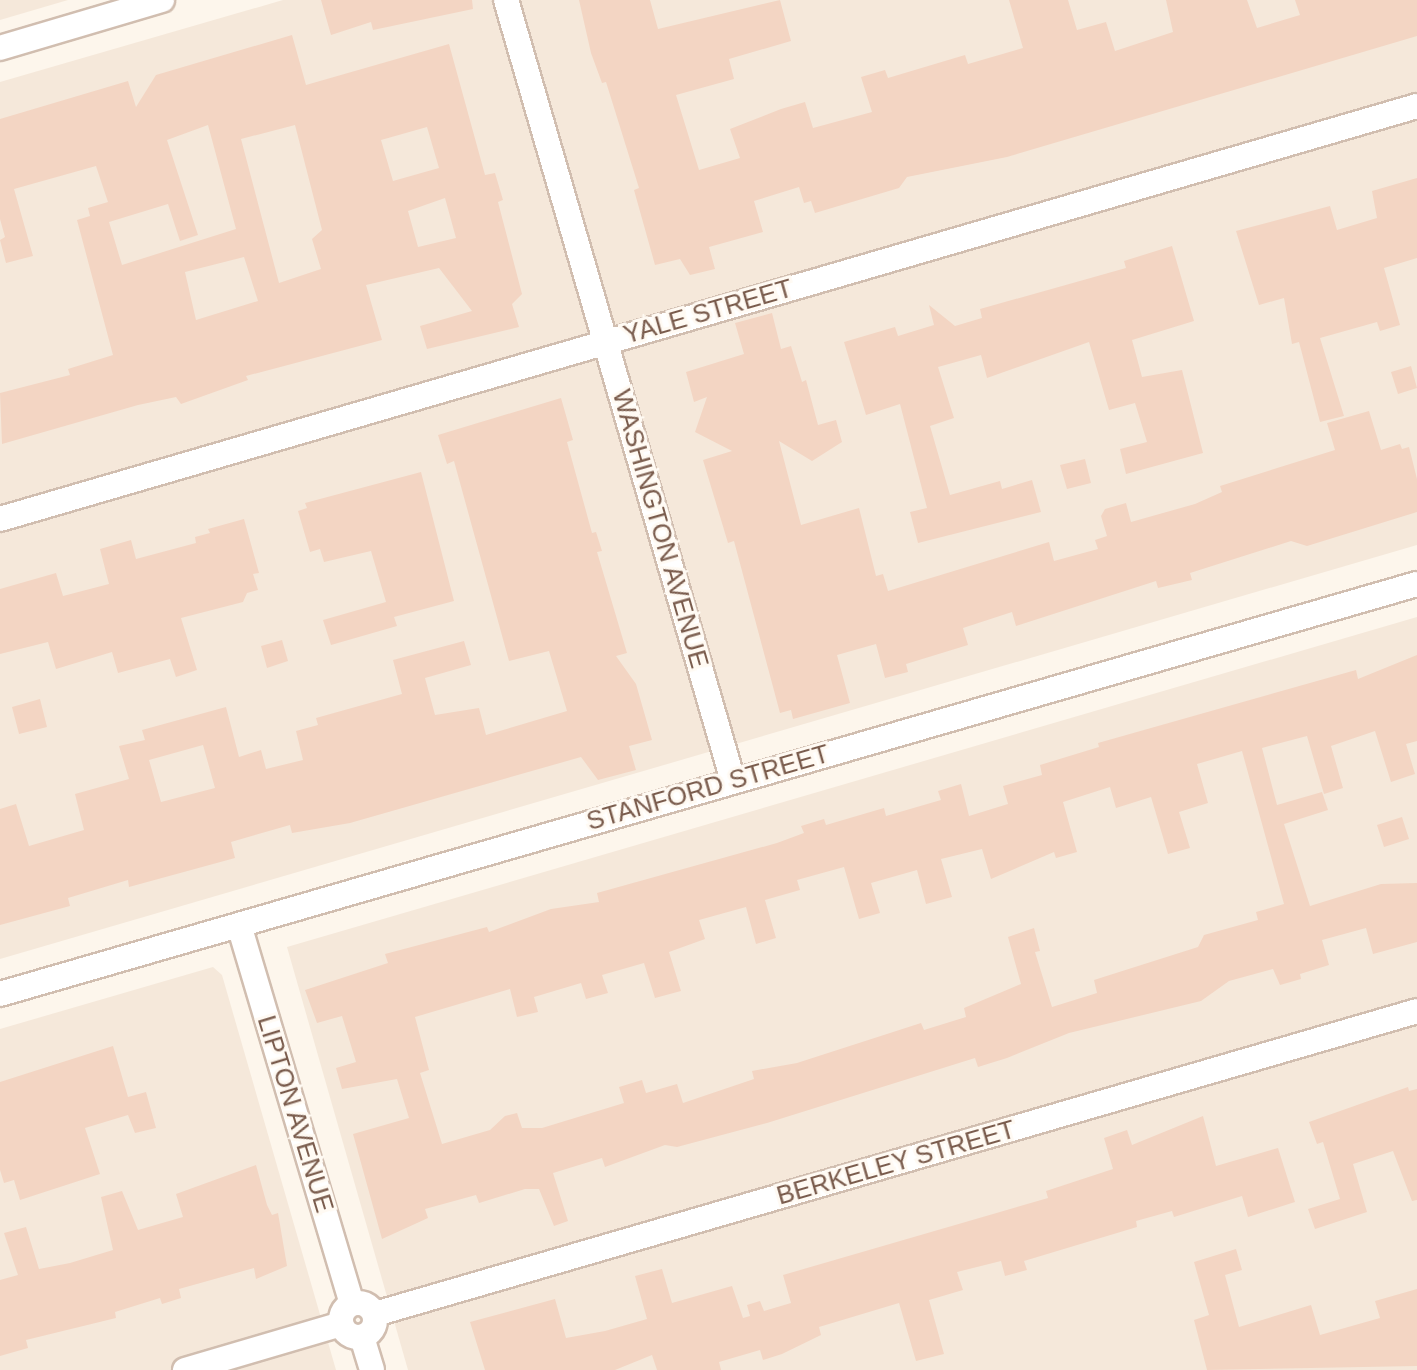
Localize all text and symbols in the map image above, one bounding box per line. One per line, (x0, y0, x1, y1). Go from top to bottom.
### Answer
street label: YALE STREET (620, 273, 796, 351)
street label: WASHINGTON AVENUE (605, 385, 715, 673)
street label: STANFORD STREET (583, 738, 833, 838)
street label: LIPTON AVENUE (250, 1011, 340, 1217)
street label: BERKELEY STREET (773, 1114, 1019, 1212)

